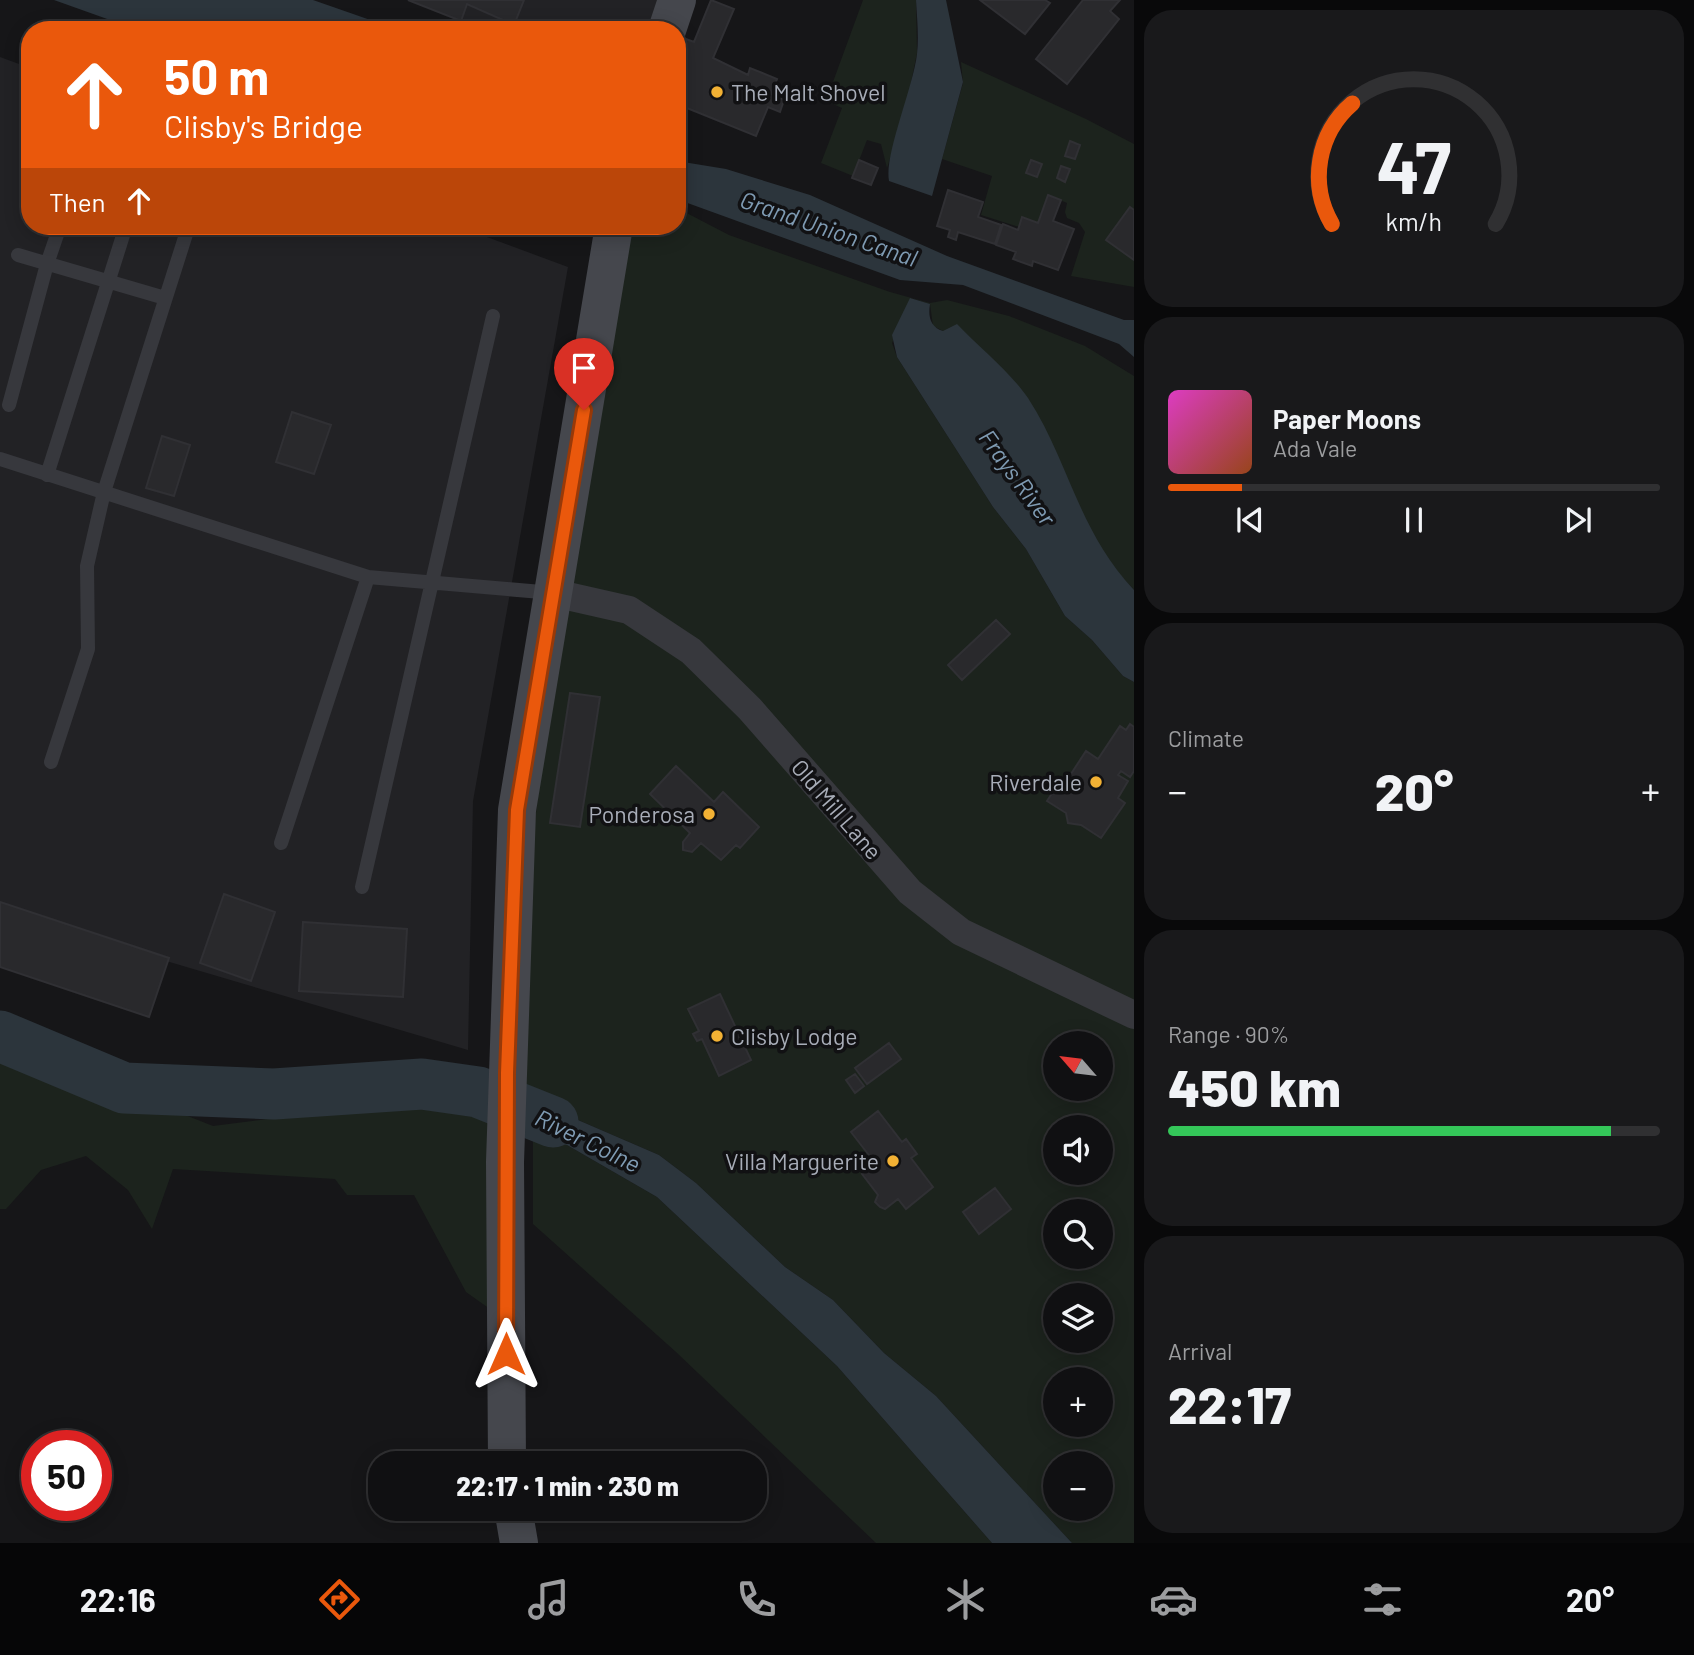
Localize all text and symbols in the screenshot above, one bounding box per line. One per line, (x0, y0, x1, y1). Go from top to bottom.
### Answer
text: 50 m (164, 46, 269, 105)
icon: ahead (49, 49, 140, 140)
place label: The Malt Shovel (731, 78, 885, 106)
marker: The Malt Shovel (709, 84, 725, 100)
text: Clisby's Bridge (164, 106, 363, 144)
text: 47 (1377, 122, 1451, 210)
icon: ahead (120, 182, 158, 220)
water label: Grand Union Canal (737, 184, 922, 272)
text: Then (49, 186, 106, 217)
text: km/h (1386, 206, 1442, 236)
pin (554, 338, 614, 410)
icon: arrive (565, 349, 603, 387)
text: Paper Moons (1273, 403, 1421, 434)
water label: Frays River (974, 423, 1063, 532)
text: Ada Vale (1273, 434, 1357, 462)
icon: previous (1231, 501, 1269, 539)
icon: pause (1395, 501, 1433, 539)
icon: next (1559, 501, 1597, 539)
text: Climate (1168, 724, 1244, 752)
street label: Old Mill Lane (786, 753, 888, 865)
text: 20° (1375, 759, 1453, 821)
text: − (1168, 767, 1187, 813)
text: + (1641, 767, 1660, 813)
place label: Riverdale (989, 768, 1082, 796)
marker: Riverdale (1088, 774, 1104, 790)
place label: Ponderosa (589, 800, 695, 828)
marker: Ponderosa (701, 806, 717, 822)
text: Range · 90% (1168, 1020, 1289, 1048)
place label: Clisby Lodge (731, 1022, 857, 1050)
marker: Clisby Lodge (709, 1028, 725, 1044)
north arrow (1043, 1031, 1113, 1101)
map controls (1043, 1031, 1113, 1521)
text: 450 km (1168, 1055, 1341, 1117)
water label: River Colne (531, 1102, 645, 1178)
button: sound (1043, 1115, 1113, 1185)
place label: Villa Marguerite (725, 1147, 879, 1175)
marker: Villa Marguerite (885, 1153, 901, 1169)
button: search (1043, 1199, 1113, 1269)
button: layers (1043, 1283, 1113, 1353)
position arrow (469, 1317, 543, 1391)
text: Arrival (1168, 1337, 1232, 1365)
button: + (1043, 1367, 1113, 1437)
text: 22:17 (1168, 1372, 1291, 1434)
speed limit sign: 50 (21, 1430, 112, 1521)
button: − (1043, 1451, 1113, 1521)
text: 22:17 · 1 min · 230 m (456, 1470, 679, 1501)
icon: directions (315, 1575, 364, 1624)
icon: music (524, 1575, 573, 1624)
icon: phone (732, 1575, 781, 1624)
icon: climate (941, 1575, 990, 1624)
icon: car (1149, 1575, 1198, 1624)
icon: filters (1358, 1575, 1407, 1624)
text: 22:16 (80, 1580, 156, 1618)
text: 20° (1566, 1580, 1614, 1618)

